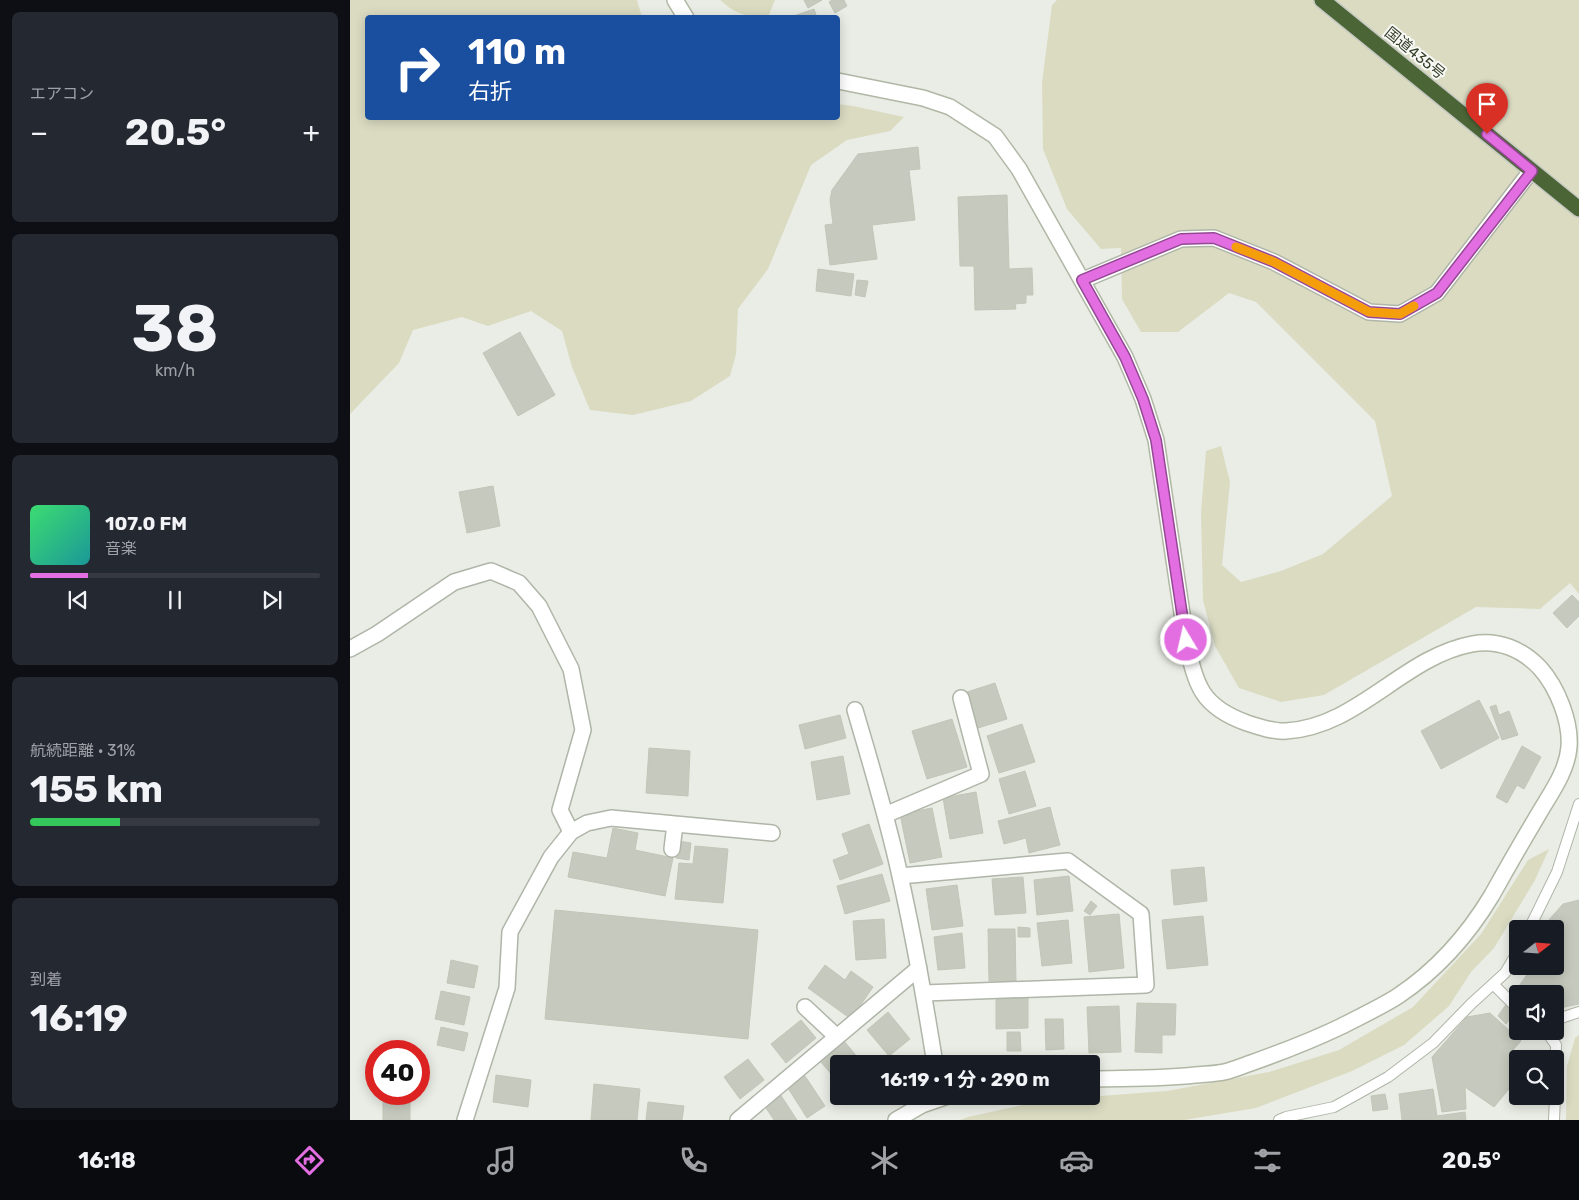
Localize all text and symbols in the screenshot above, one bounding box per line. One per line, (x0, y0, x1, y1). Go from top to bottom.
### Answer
street label: 国道435号 (1381, 23, 1449, 83)
text: 110 m (468, 31, 566, 73)
icon: right (385, 35, 450, 100)
text: 右折 (468, 78, 512, 105)
pin (1466, 83, 1508, 134)
text: エアコン (30, 84, 94, 103)
icon: arrive (1473, 90, 1501, 118)
text: 20.5° (125, 109, 226, 155)
text: − (30, 116, 48, 149)
text: + (303, 116, 320, 149)
text: 38 (132, 290, 218, 367)
text: km/h (155, 361, 195, 380)
text: 107.0 FM (105, 512, 187, 535)
text: 音楽 (105, 539, 137, 558)
icon: previous (64, 586, 92, 614)
icon: pause (161, 586, 189, 614)
icon: next (258, 586, 286, 614)
position arrow (1159, 613, 1211, 665)
text: 航続距離 · 31% (30, 741, 135, 760)
text: 155 km (30, 766, 163, 812)
north arrow (1509, 920, 1564, 975)
map controls (1509, 920, 1564, 1105)
text: 到着 (30, 970, 62, 989)
button: sound (1509, 985, 1564, 1040)
text: 16:19 (30, 995, 128, 1041)
speed limit sign: 40 (365, 1040, 430, 1105)
button: search (1509, 1050, 1564, 1105)
text: 16:19 · 1 分 · 290 m (880, 1068, 1050, 1091)
icon: directions (292, 1143, 327, 1178)
icon: music (484, 1143, 519, 1178)
icon: phone (676, 1143, 711, 1178)
icon: climate (867, 1143, 902, 1178)
icon: car (1059, 1143, 1094, 1178)
icon: filters (1250, 1143, 1285, 1178)
text: 16:18 (78, 1147, 136, 1174)
text: 20.5° (1442, 1147, 1501, 1174)

